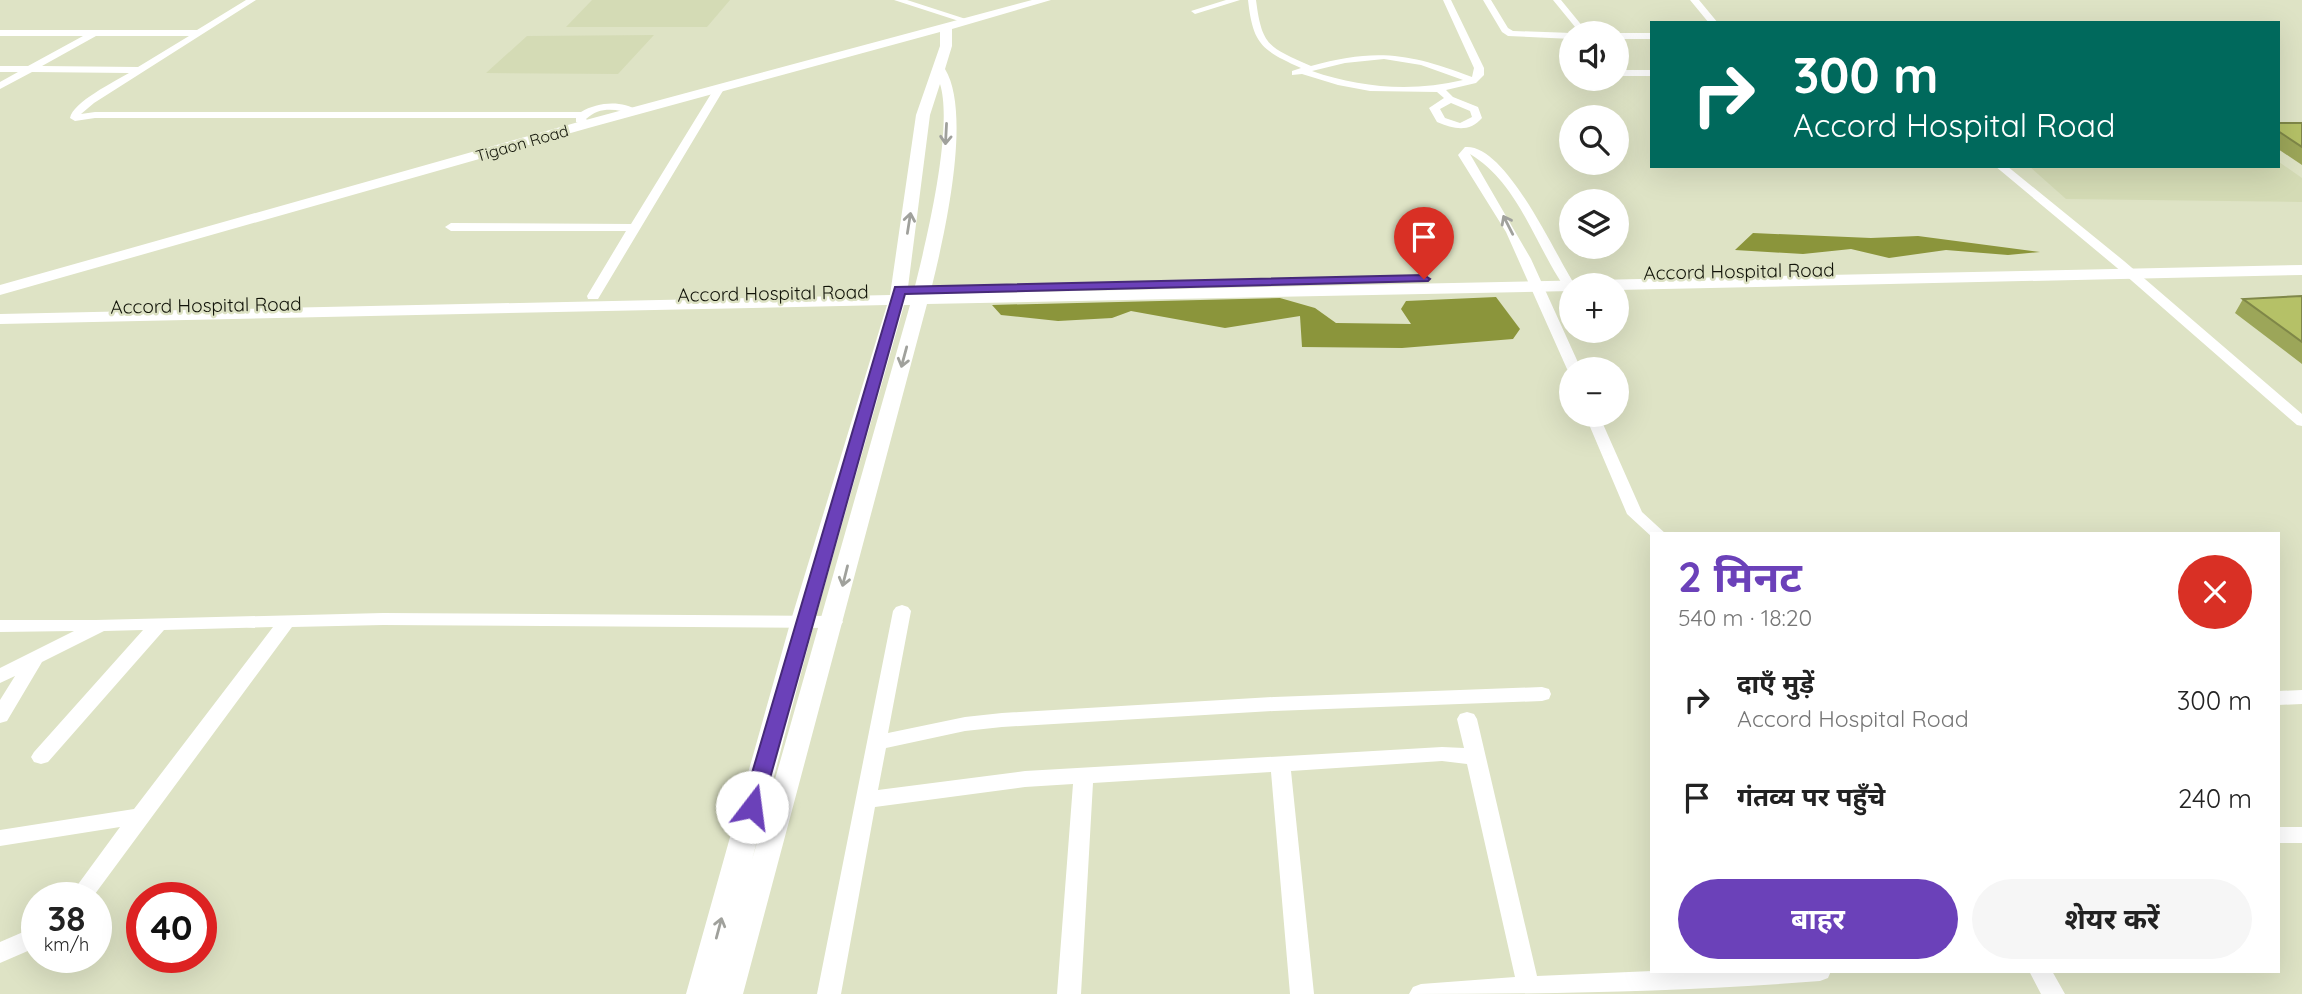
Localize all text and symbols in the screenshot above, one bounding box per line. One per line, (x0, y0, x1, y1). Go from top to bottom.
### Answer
map controls (1559, 21, 1629, 427)
button: sound (1559, 21, 1629, 91)
text: 300 m (1793, 44, 1938, 105)
icon: right (1678, 49, 1769, 140)
button: search (1559, 105, 1629, 175)
text: Accord Hospital Road (1793, 105, 2115, 145)
street label: Tigaon Road (473, 120, 571, 166)
one-way arrow (940, 122, 953, 145)
button: layers (1559, 189, 1629, 259)
pin (1394, 207, 1454, 279)
one-way arrow (903, 212, 916, 234)
one-way arrow (1500, 215, 1514, 236)
icon: arrive (1405, 218, 1443, 256)
street label: Accord Hospital Road (1643, 257, 1835, 285)
button: + (1559, 273, 1629, 343)
street label: Accord Hospital Road (677, 279, 869, 307)
street label: Accord Hospital Road (110, 291, 302, 319)
one-way arrow (897, 345, 910, 367)
button: − (1559, 357, 1629, 427)
text: 2 मिनट (1678, 550, 1802, 603)
button: close (2178, 555, 2252, 629)
one-way arrow (838, 565, 851, 587)
text: 540 m · 18:20 (1678, 603, 1812, 632)
text: दाएँ मुड़ें (1737, 667, 1814, 700)
icon: right (1678, 681, 1716, 719)
text: 300 m (2177, 684, 2252, 717)
text: Accord Hospital Road (1737, 704, 1969, 733)
position arrow (715, 770, 789, 844)
icon: arrive (1678, 779, 1716, 817)
text: गंतव्य पर पहुँचे (1737, 780, 1885, 813)
text: 240 m (2178, 782, 2252, 815)
button: बाहर (1678, 879, 1958, 959)
button: शेयर करें (1972, 879, 2252, 959)
speed limit sign: 40 (126, 882, 217, 973)
text: 38 (48, 896, 85, 940)
one-way arrow (713, 917, 726, 940)
text: km/h (44, 933, 89, 956)

